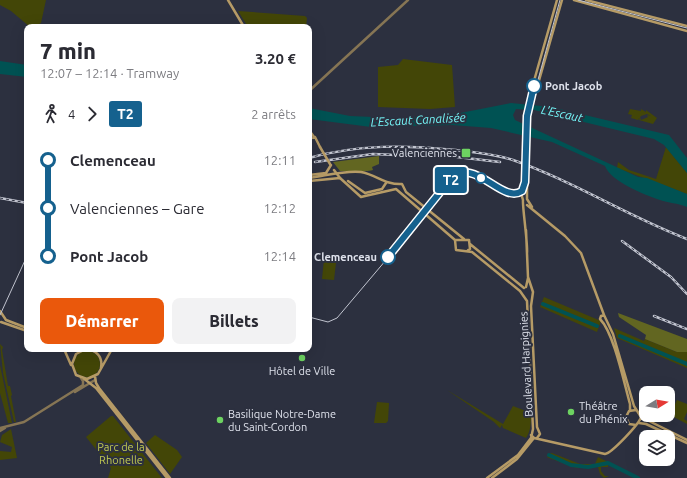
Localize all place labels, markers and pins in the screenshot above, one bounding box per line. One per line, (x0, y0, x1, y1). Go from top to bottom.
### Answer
marker: Pont Jacob (526, 78, 542, 94)
place label: Pont Jacob (545, 80, 603, 92)
place label: Valenciennes (392, 147, 457, 159)
marker: Valenciennes (460, 147, 472, 159)
unlabelled marker (475, 172, 487, 184)
marker: Clemenceau (380, 249, 396, 265)
place label: Clemenceau (314, 251, 377, 263)
marker: Hôtel de Ville (297, 353, 307, 363)
place label: Hôtel de Ville (269, 365, 335, 377)
place label: Théâtre du Phénix (579, 400, 628, 425)
marker: Théâtre du Phénix (566, 407, 576, 417)
place label: Basilique Notre-Dame du Saint-Cordon (228, 408, 336, 433)
marker: Basilique Notre-Dame du Saint-Cordon (215, 415, 225, 425)

